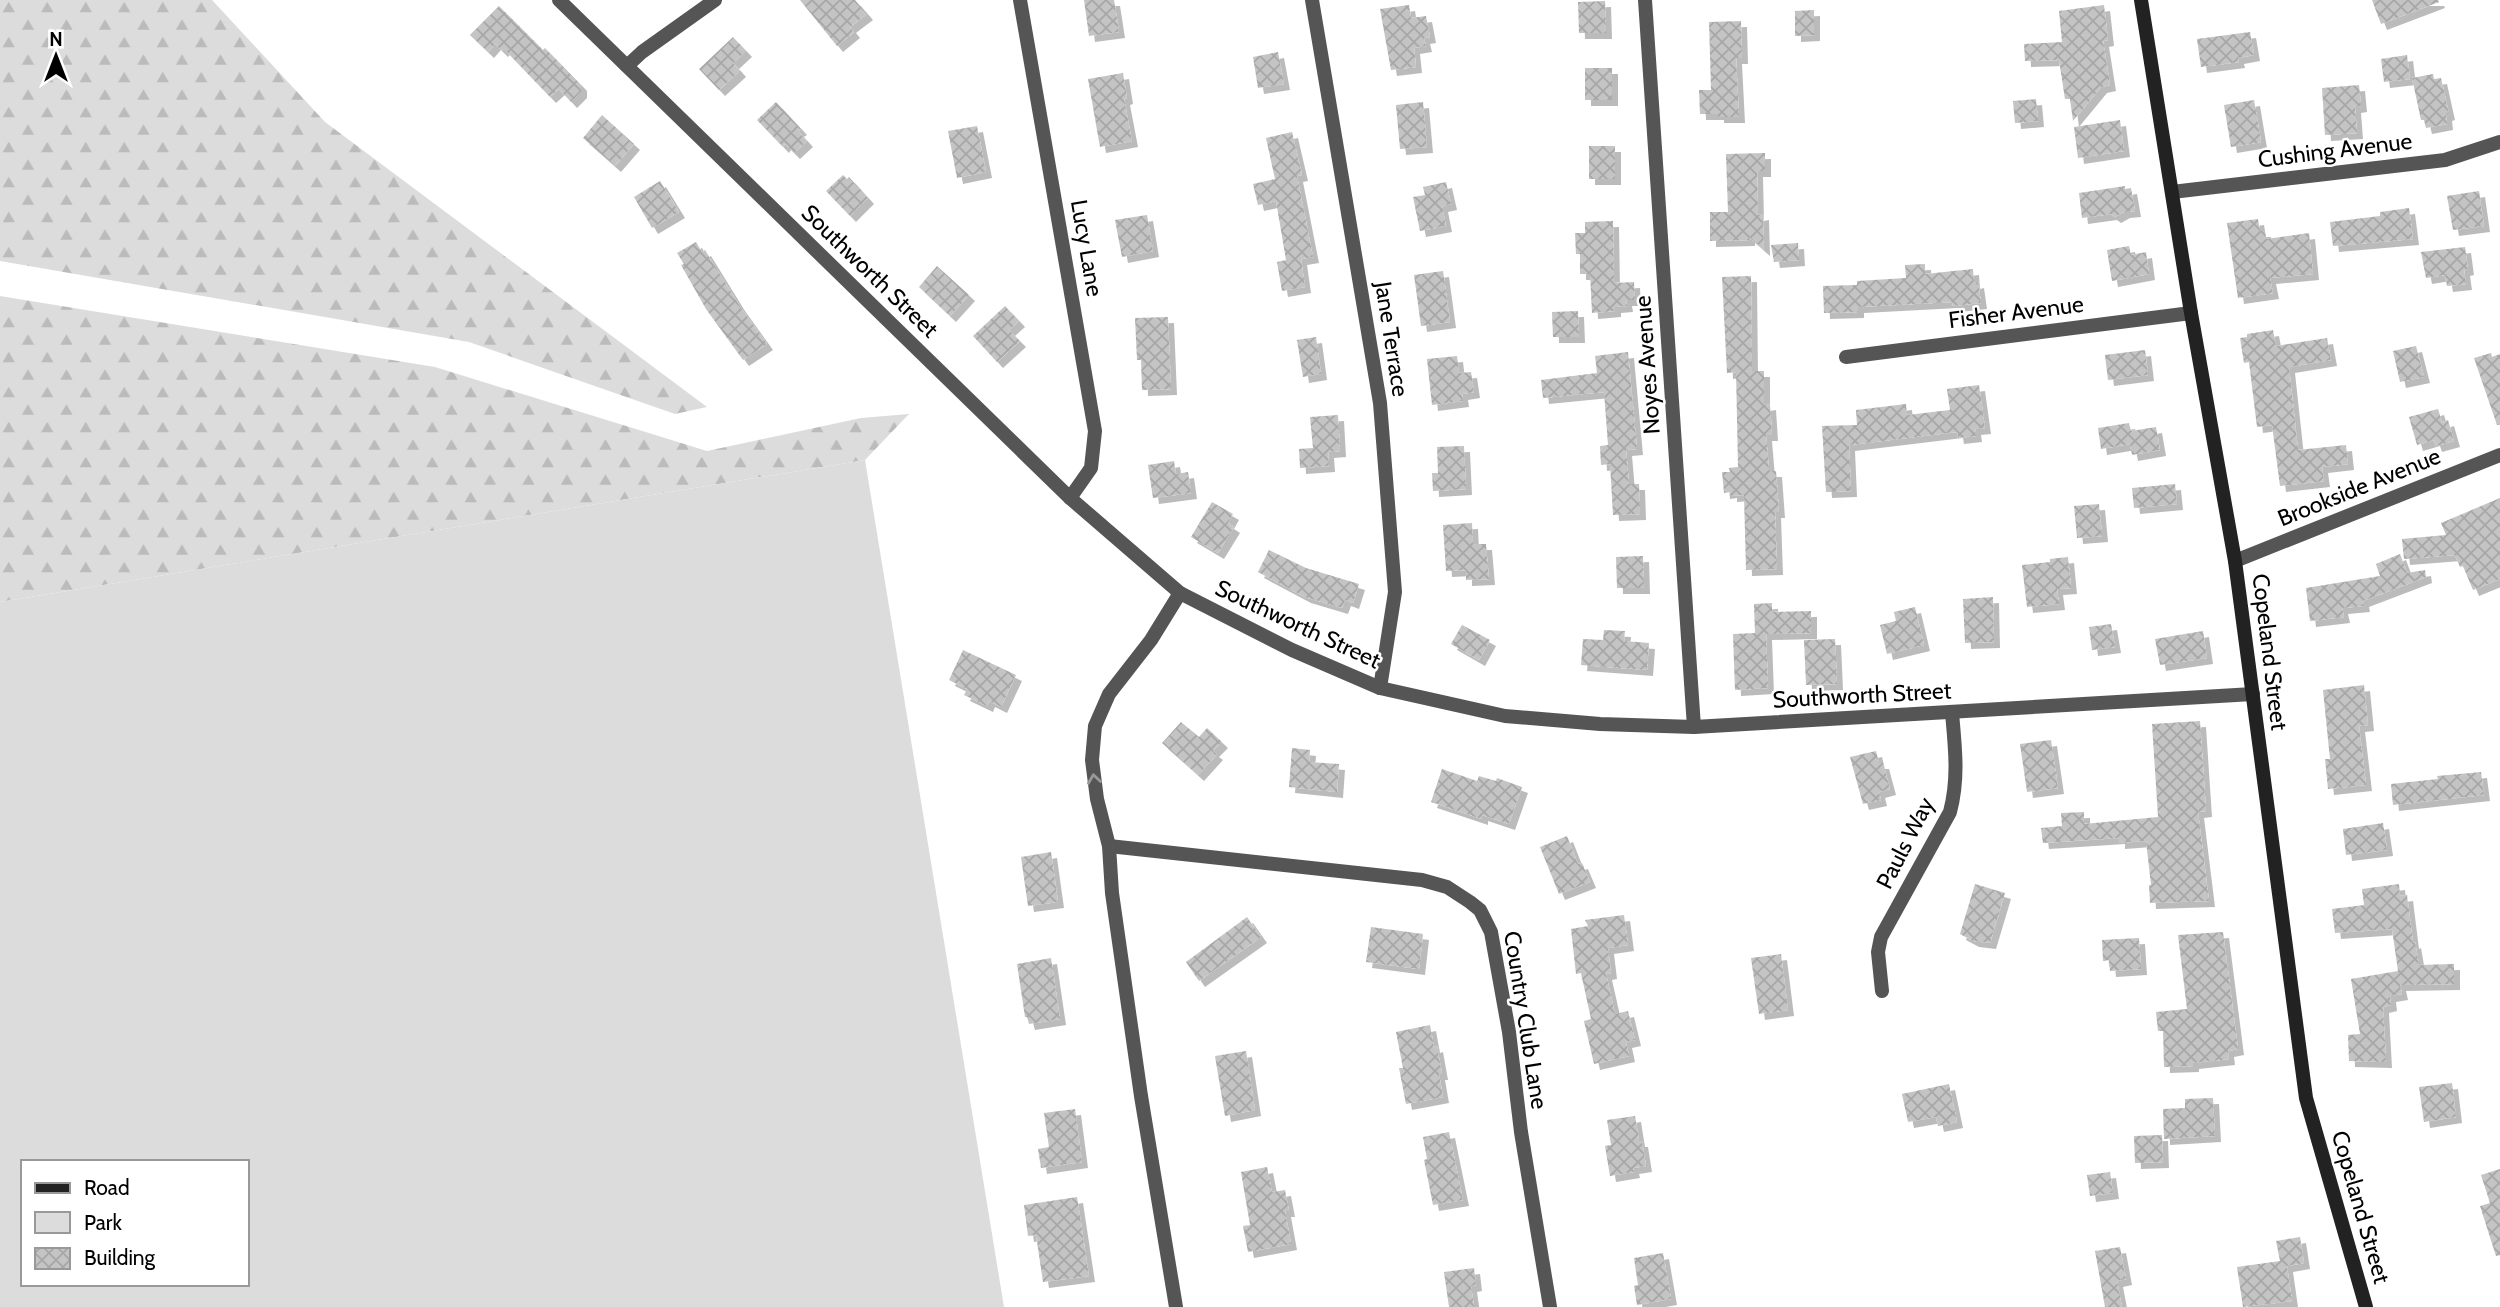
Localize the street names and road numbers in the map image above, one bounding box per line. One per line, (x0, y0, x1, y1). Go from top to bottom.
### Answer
street label: Cushing Avenue (2256, 127, 2414, 173)
street label: Lucy Lane (1065, 197, 1109, 299)
street label: Southworth Street (796, 199, 944, 343)
street label: Jane Terrace (1369, 278, 1415, 399)
street label: Fisher Avenue (1947, 290, 2085, 334)
street label: Noyes Avenue (1628, 294, 1666, 435)
street label: Brookside Avenue (2273, 441, 2445, 532)
street label: Copeland Street (2247, 572, 2294, 732)
street label: Southworth Street (1211, 573, 1385, 675)
street label: Southworth Street (1772, 676, 1952, 714)
street label: Pauls Way (1870, 792, 1940, 894)
street label: Country Club Lane (1498, 929, 1554, 1111)
street label: Copeland Street (2326, 1127, 2396, 1287)

